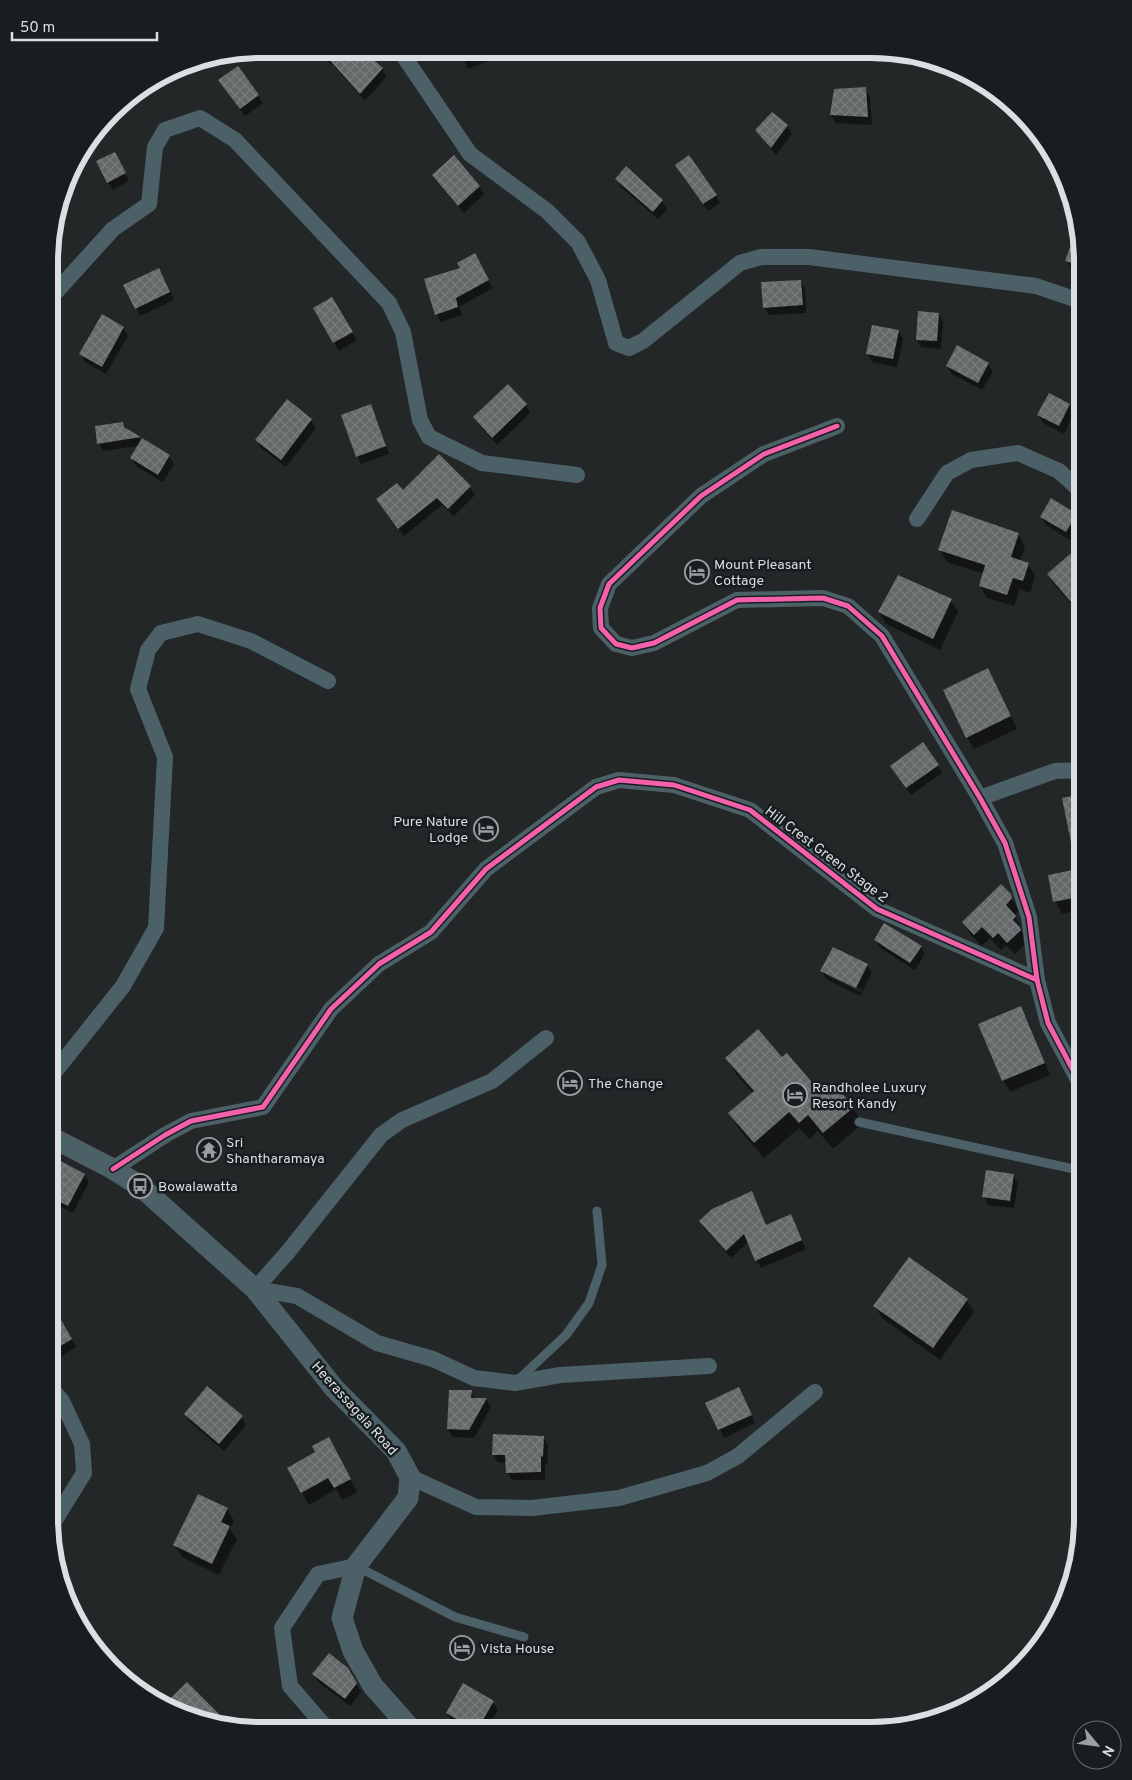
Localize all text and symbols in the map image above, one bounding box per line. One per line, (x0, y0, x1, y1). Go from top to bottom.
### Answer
scale bar (12, 10, 158, 42)
text: 50 m (20, 19, 55, 38)
place label: Mount Pleasant Cottage (714, 557, 812, 590)
hotel icon: Mount Pleasant Cottage (684, 559, 710, 585)
street label: Hill Crest Green Stage 2 (761, 803, 891, 907)
place label: Pure Nature Lodge (393, 814, 468, 847)
hotel icon: Pure Nature Lodge (473, 816, 499, 842)
hotel icon: The Change (557, 1070, 583, 1096)
place label: The Change (588, 1076, 663, 1093)
place label: Randholee Luxury Resort Kandy (812, 1080, 927, 1113)
hotel icon: Randholee Luxury Resort Kandy (782, 1082, 808, 1108)
place label: Sri Shantharamaya (226, 1135, 325, 1168)
temple icon: Sri Shantharamaya (196, 1137, 222, 1163)
bus stop icon: Bowalawatta (127, 1173, 153, 1199)
place label: Bowalawatta (158, 1179, 238, 1196)
street label: Heerassagala Road (307, 1359, 401, 1459)
hotel icon: Vista House (449, 1635, 475, 1661)
place label: Vista House (480, 1641, 554, 1658)
north arrow (1072, 1720, 1122, 1770)
text: N (1097, 1742, 1117, 1759)

